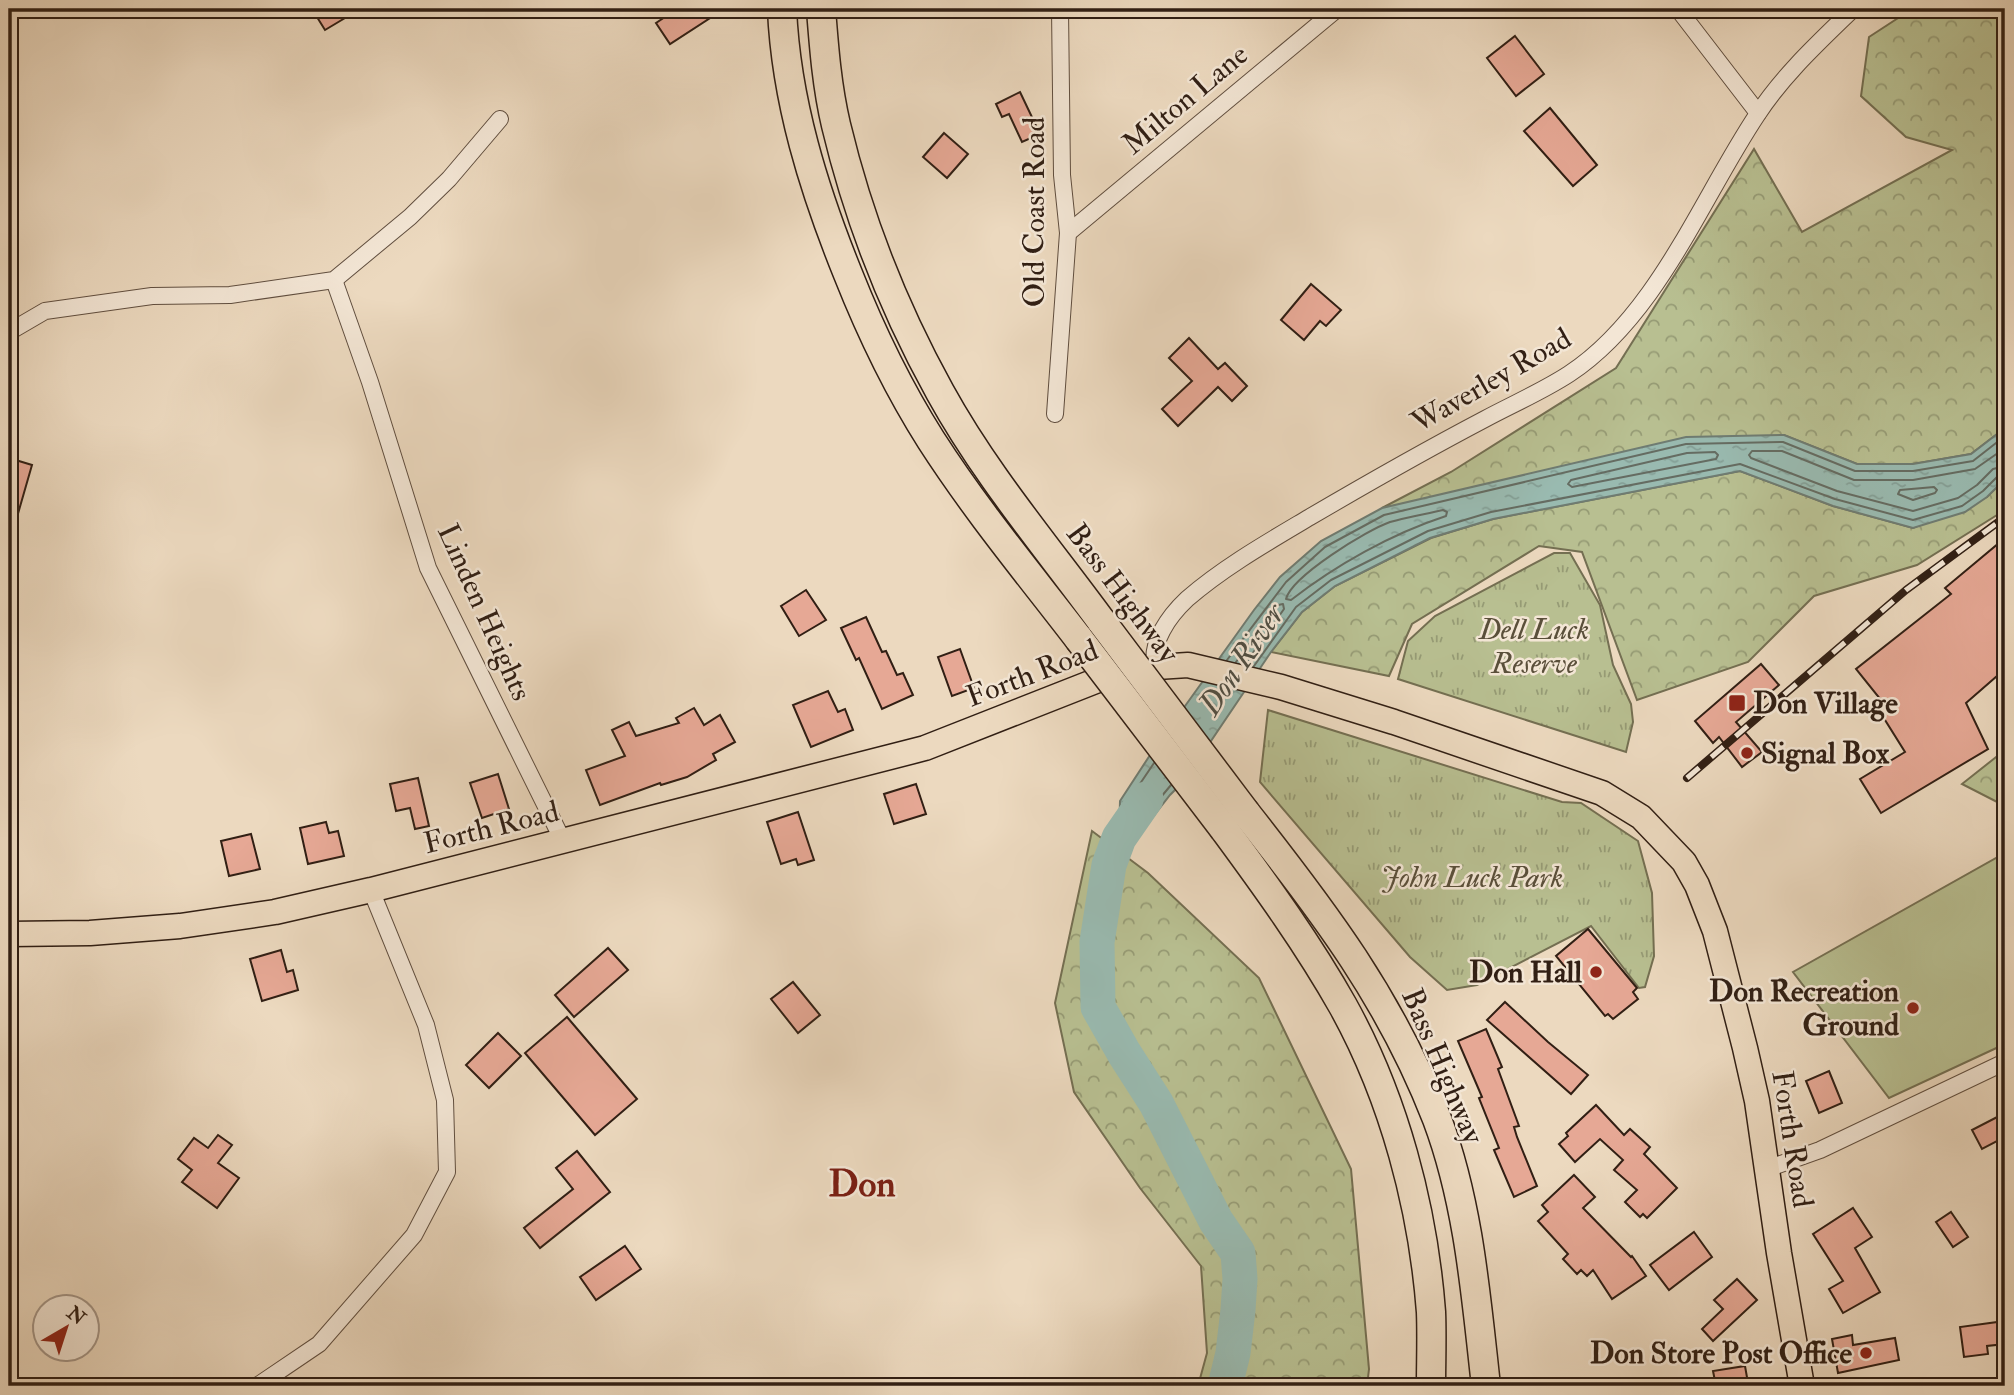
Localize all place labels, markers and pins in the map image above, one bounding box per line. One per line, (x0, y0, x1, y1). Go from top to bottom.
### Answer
place label: Don Village (1753, 685, 1898, 722)
marker: Don Village (1727, 693, 1747, 713)
place label: Signal Box (1761, 735, 1890, 772)
marker: Signal Box (1739, 745, 1755, 761)
place label: Don Hall (1469, 954, 1582, 991)
marker: Don Hall (1588, 964, 1604, 980)
place label: Don Recreation Ground (1709, 973, 1900, 1044)
marker: Don Recreation Ground (1905, 1000, 1921, 1016)
place label: Don Store Post Office (1590, 1335, 1852, 1372)
marker: Don Store Post Office (1858, 1345, 1874, 1361)

